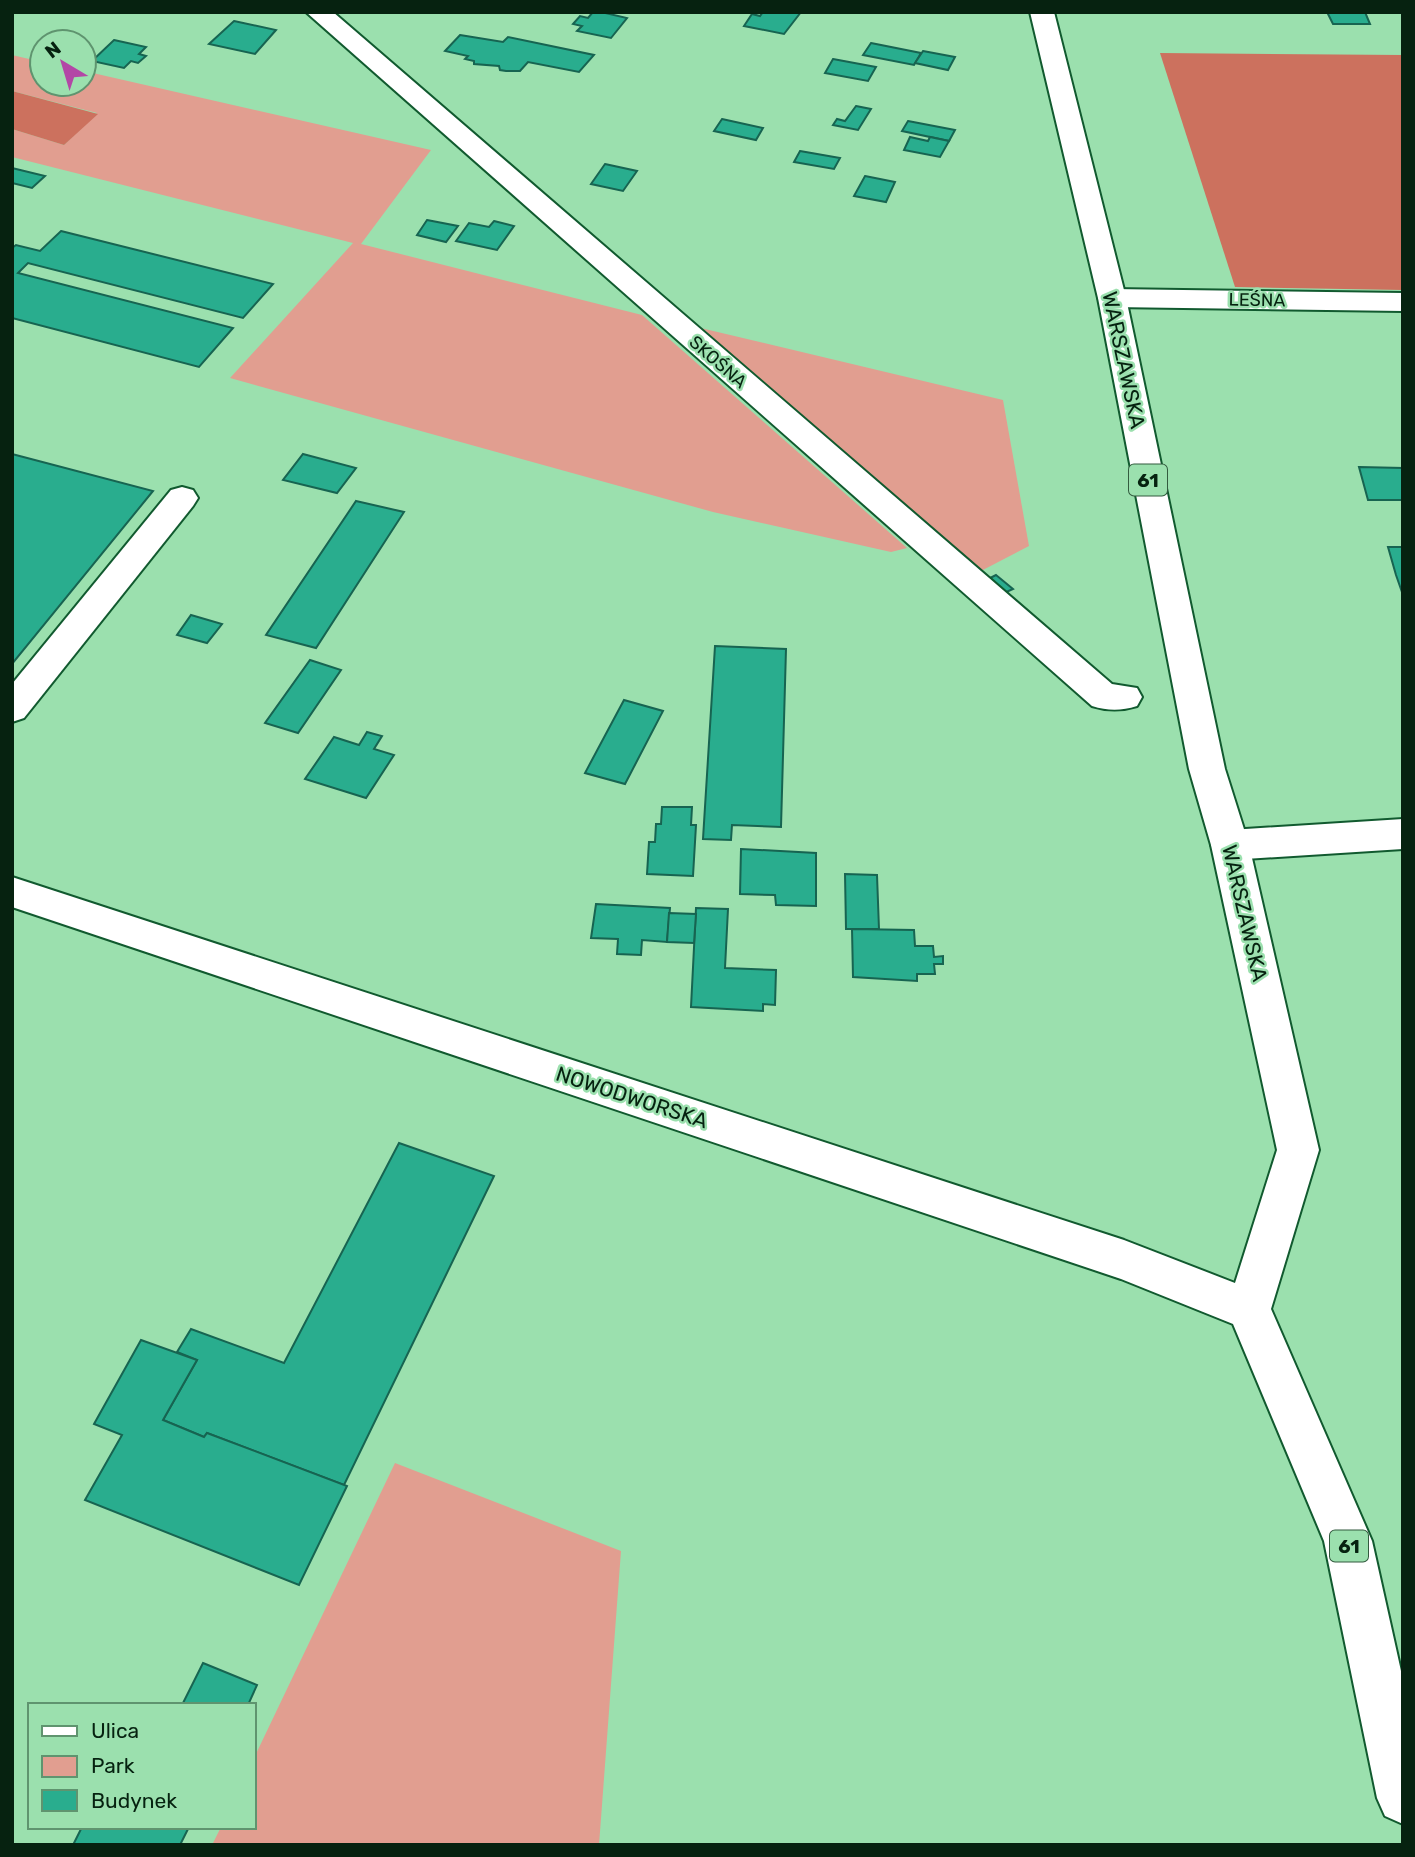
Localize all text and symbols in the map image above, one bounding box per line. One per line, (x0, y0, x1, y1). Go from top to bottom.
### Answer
north arrow (28, 28, 98, 98)
text: N (40, 37, 65, 63)
street label: WARSZAWSKA (1097, 289, 1151, 431)
street label: LEŚNA (1228, 289, 1286, 311)
street label: SKOŚNA (685, 331, 751, 393)
road number: 61 (1129, 464, 1167, 495)
street label: WARSZAWSKA (1217, 842, 1273, 984)
street label: NOWODWORSKA (553, 1061, 711, 1133)
road number: 61 (1330, 1530, 1368, 1562)
legend (28, 1703, 256, 1829)
text: Ulica (91, 1718, 139, 1743)
text: Park (91, 1753, 135, 1778)
text: Budynek (91, 1788, 177, 1813)

